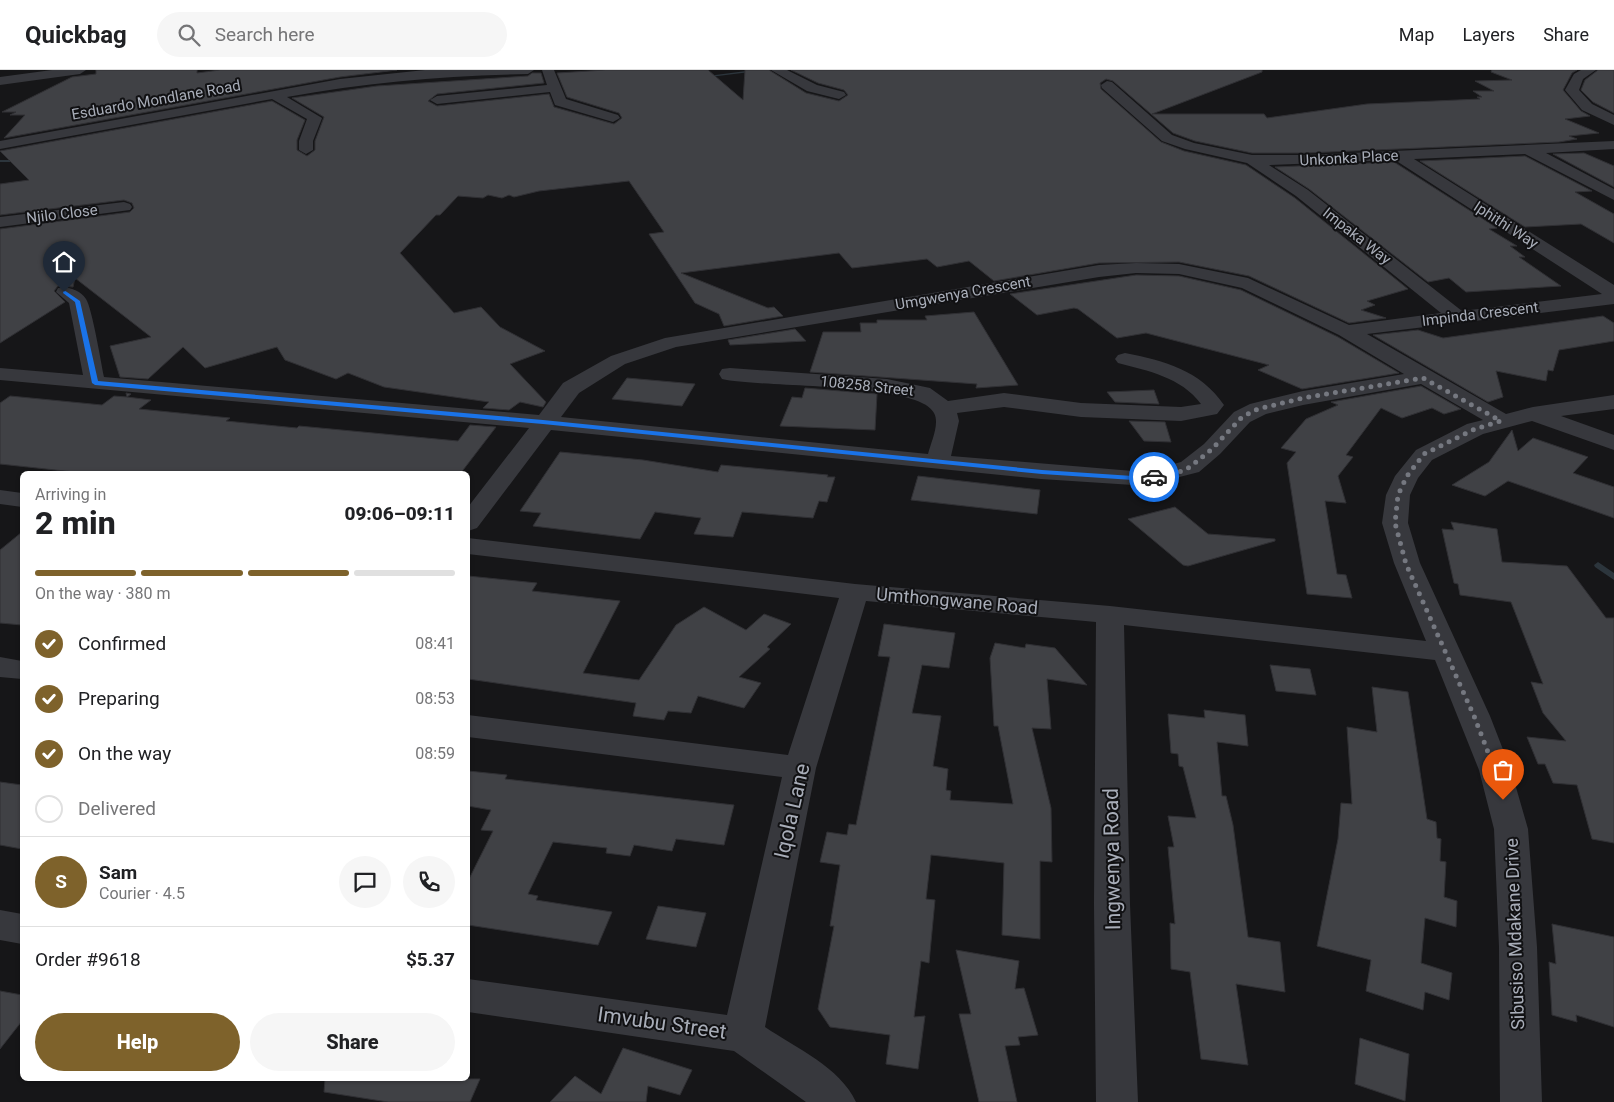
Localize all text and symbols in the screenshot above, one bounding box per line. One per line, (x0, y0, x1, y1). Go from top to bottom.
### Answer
search box (157, 12, 507, 57)
text: Quickbag (25, 21, 127, 49)
icon: search (175, 21, 203, 49)
text: Search here (215, 23, 315, 46)
text: Map (1399, 24, 1434, 45)
text: Layers (1462, 24, 1515, 45)
text: Share (1543, 24, 1589, 45)
street label: Esduardo Mondlane Road (70, 76, 242, 124)
street label: Unkonka Place (1299, 146, 1399, 170)
street label: Iphithi Way (1470, 198, 1542, 252)
street label: Njilo Close (25, 201, 99, 227)
street label: Impaka Way (1319, 204, 1395, 268)
pin (43, 241, 85, 292)
icon: home (50, 248, 78, 276)
street label: Umgwenya Crescent (894, 272, 1032, 314)
street label: Impinda Crescent (1421, 298, 1539, 330)
street label: 108258 Street (819, 372, 915, 400)
courier (1129, 452, 1179, 502)
icon: car (1140, 463, 1168, 491)
text: Arriving in (35, 485, 106, 504)
text: 09:06–09:11 (344, 502, 455, 525)
text: 2 min (35, 504, 116, 542)
street label: Umthongwane Road (875, 583, 1039, 618)
text: On the way · 380 m (35, 584, 171, 603)
icon: check (35, 630, 63, 658)
text: Confirmed (78, 632, 166, 655)
text: 08:41 (415, 634, 455, 653)
icon: check (35, 685, 63, 713)
text: Preparing (78, 687, 160, 710)
text: 08:53 (415, 689, 455, 708)
icon: check (35, 740, 63, 768)
text: On the way (78, 742, 171, 765)
text: 08:59 (415, 744, 455, 763)
pin (1482, 749, 1524, 800)
icon: bag (1489, 756, 1517, 784)
street label: Iqola Lane (769, 761, 815, 861)
street label: Ingwenya Road (1099, 788, 1125, 930)
text: Delivered (78, 797, 156, 820)
street label: Sibusiso Mdakane Drive (1501, 838, 1528, 1030)
button: chat (339, 856, 391, 908)
button: phone (403, 856, 455, 908)
text: Sam (99, 861, 137, 884)
text: S (55, 870, 67, 893)
text: Courier · 4.5 (99, 884, 185, 903)
text: Order #9618 (35, 948, 141, 971)
text: $5.37 (406, 948, 455, 971)
street label: Imvubu Street (596, 1002, 728, 1044)
button: Help (35, 1013, 240, 1071)
button: Share (250, 1013, 455, 1071)

